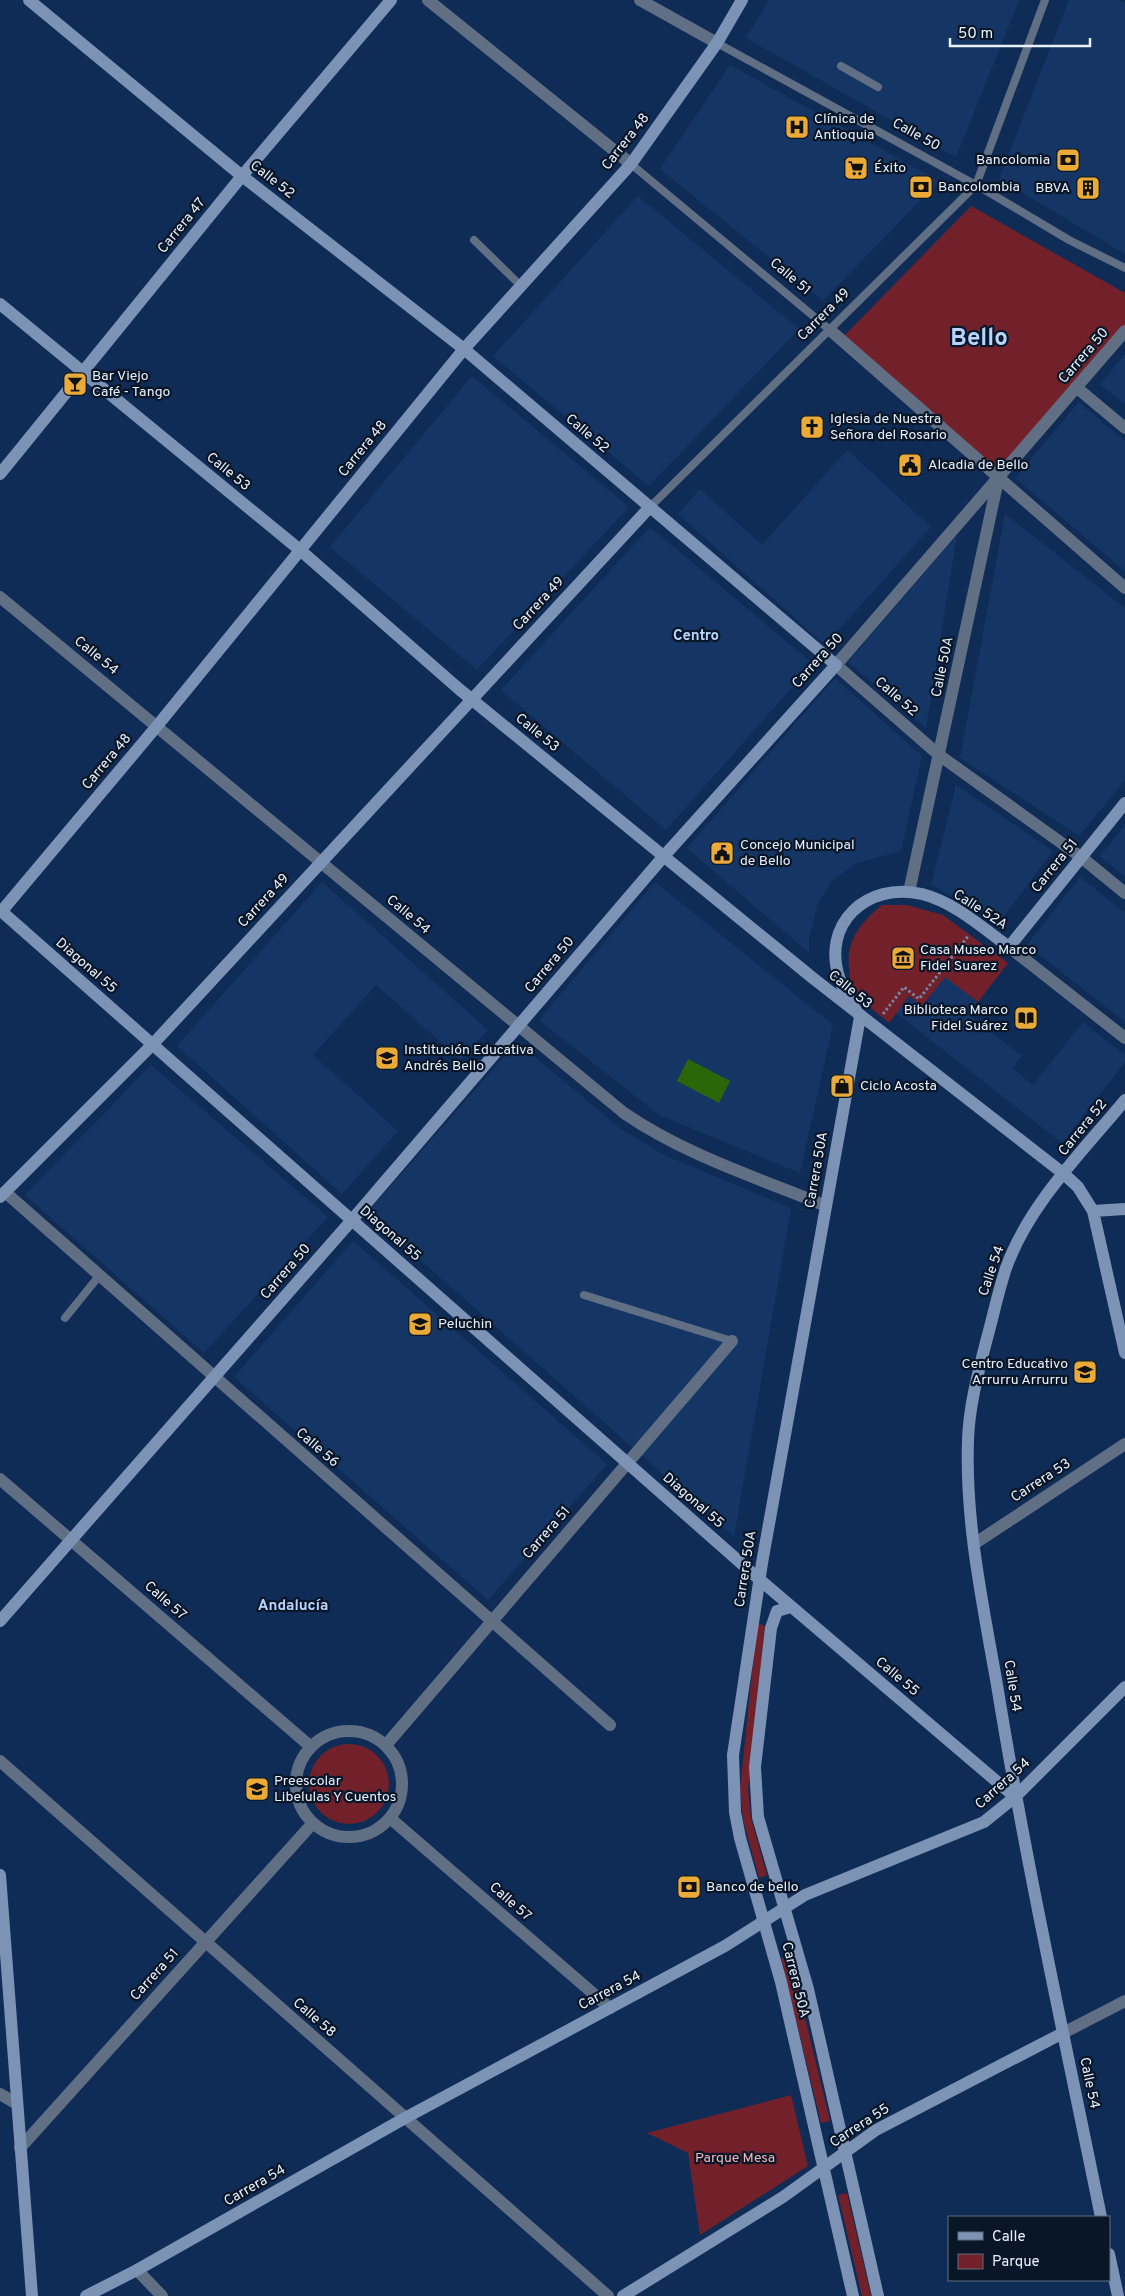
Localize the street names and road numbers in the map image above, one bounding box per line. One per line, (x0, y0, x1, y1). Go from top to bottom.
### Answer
street label: Carrera 48 (598, 110, 654, 174)
street label: Calle 50 (889, 115, 943, 155)
street label: Calle 52 (246, 157, 298, 203)
street label: Carrera 47 (154, 195, 210, 257)
street label: Calle 51 (766, 255, 814, 299)
street label: Carrera 49 (794, 285, 854, 345)
street label: Carrera 50 (1055, 325, 1113, 387)
street label: Calle 52 (562, 411, 612, 457)
street label: Carrera 48 (335, 417, 391, 481)
street label: Calle 53 (203, 449, 253, 495)
street label: Carrera 49 (510, 574, 568, 634)
street label: Carrera 50 (789, 630, 847, 692)
street label: Calle 54 (70, 633, 122, 679)
street label: Calle 50A (928, 635, 958, 699)
street label: Calle 52 (871, 674, 921, 720)
street label: Calle 53 (512, 710, 562, 756)
street label: Carrera 48 (79, 731, 135, 793)
street label: Carrera 51 (1028, 836, 1082, 896)
street label: Carrera 49 (235, 871, 293, 931)
street label: Calle 52A (950, 886, 1010, 934)
street label: Calle 54 (383, 892, 433, 938)
street label: Carrera 50 (522, 933, 578, 997)
street label: Diagonal 55 (52, 935, 120, 997)
street label: Calle 53 (825, 967, 875, 1013)
street label: Carrera 52 (1055, 1096, 1111, 1160)
street label: Carrera 50A (802, 1130, 832, 1210)
street label: Diagonal 55 (356, 1203, 424, 1265)
street label: Carrera 50 (257, 1241, 315, 1303)
street label: Calle 54 (975, 1244, 1009, 1298)
street label: Calle 56 (292, 1425, 342, 1471)
street label: Carrera 53 (1008, 1455, 1074, 1507)
street label: Diagonal 55 (659, 1470, 727, 1532)
street label: Carrera 51 (519, 1503, 575, 1563)
street label: Carrera 50A (732, 1529, 760, 1609)
street label: Calle 57 (140, 1578, 190, 1624)
street label: Calle 55 (872, 1654, 922, 1700)
street label: Calle 54 (1000, 1659, 1024, 1713)
street label: Carrera 54 (972, 1755, 1034, 1813)
street label: Calle 57 (485, 1879, 535, 1925)
street label: Carrera 50A (777, 1940, 813, 2020)
street label: Carrera 51 (127, 1945, 183, 2005)
street label: Carrera 54 (576, 1967, 644, 2015)
street label: Calle 58 (289, 1995, 339, 2041)
street label: Calle 54 (1075, 2056, 1103, 2110)
street label: Carrera 55 (827, 2100, 893, 2152)
street label: Carrera 54 (221, 2162, 289, 2210)

